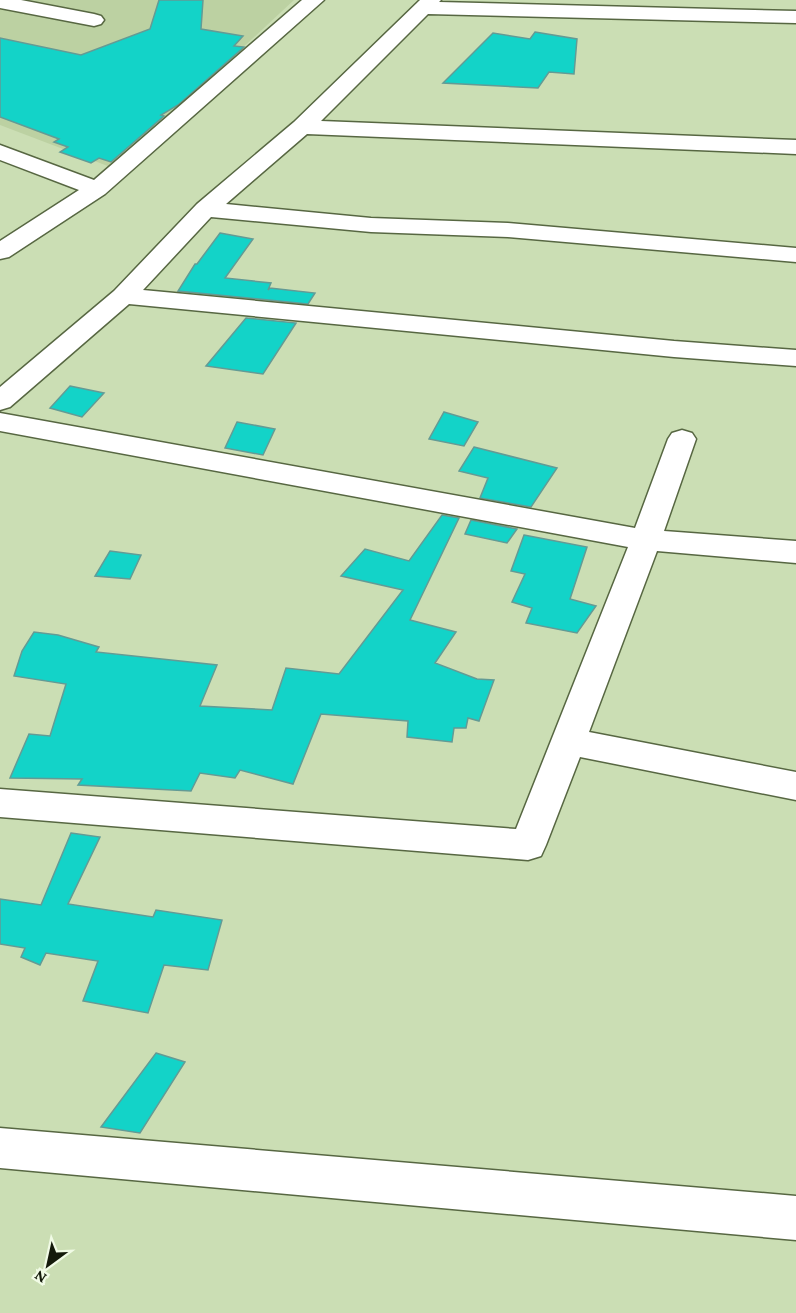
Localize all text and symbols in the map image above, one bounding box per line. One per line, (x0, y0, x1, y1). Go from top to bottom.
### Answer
north arrow (18, 1235, 78, 1295)
text: N (31, 1267, 49, 1287)

